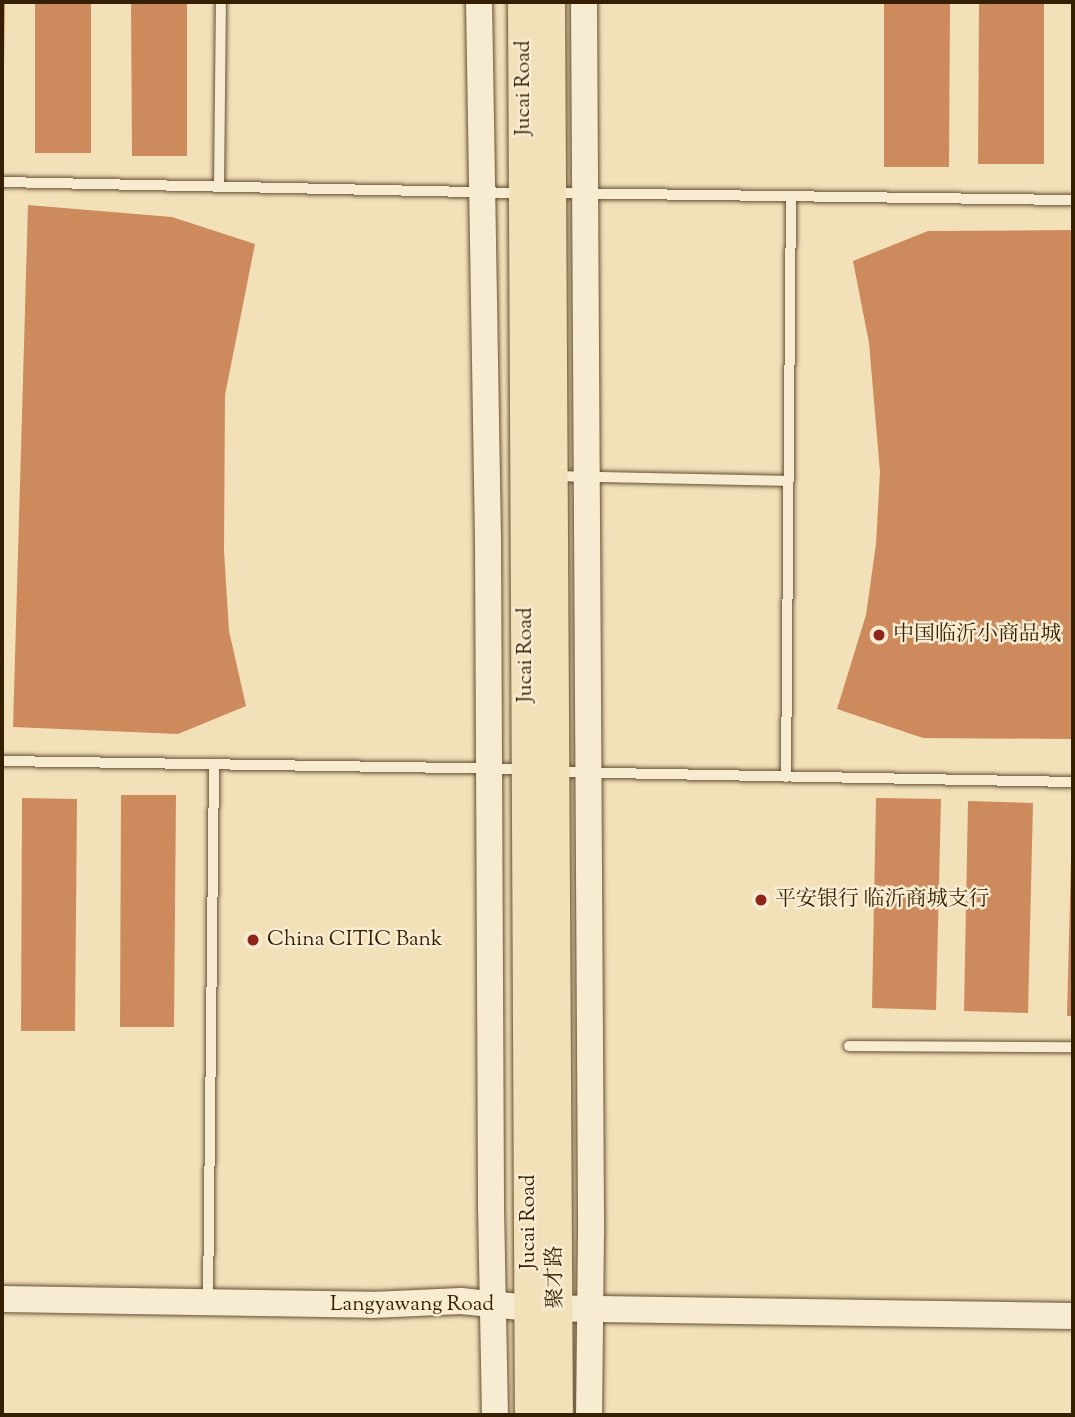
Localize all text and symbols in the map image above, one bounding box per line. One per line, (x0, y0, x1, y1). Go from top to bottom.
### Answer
street label: Jucai Road (511, 40, 537, 136)
street label: Jucai Road (513, 607, 539, 703)
place label: 中国临沂小商品城 (893, 622, 1061, 648)
marker: 中国临沂小商品城 (871, 627, 887, 643)
place label: 平安银行 临沂商城支行 (775, 887, 989, 913)
marker: 平安银行 临沂商城支行 (753, 892, 769, 908)
place label: China CITIC Bank (267, 927, 442, 953)
marker: China CITIC Bank (245, 932, 261, 948)
street label: Jucai Road (516, 1174, 542, 1270)
street label: 聚才路 (543, 1245, 569, 1309)
street label: Langyawang Road (330, 1292, 494, 1318)

